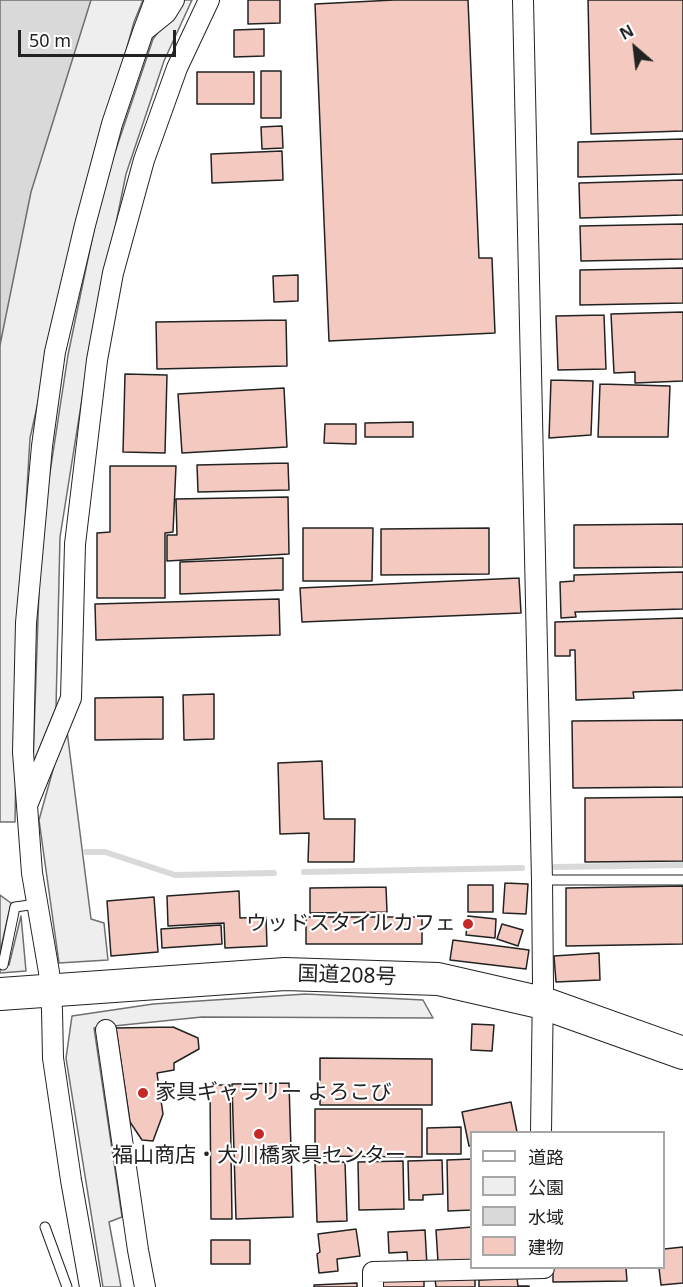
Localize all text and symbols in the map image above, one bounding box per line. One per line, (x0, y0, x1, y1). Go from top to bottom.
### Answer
scale bar (21, 18, 178, 56)
north arrow (605, 18, 665, 78)
text: N (616, 19, 637, 45)
text: 50 m (29, 28, 71, 52)
place label: ウッドスタイルカフェ (246, 911, 456, 937)
marker: ウッドスタイルカフェ (461, 917, 475, 931)
street label: 国道208号 (297, 962, 397, 990)
place label: 家具ギャラリー よろこび (155, 1080, 391, 1106)
marker: 家具ギャラリー よろこび (136, 1086, 150, 1100)
marker: 福山商店・大川橋家具センター (252, 1127, 266, 1141)
legend (470, 1131, 665, 1269)
place label: 福山商店・大川橋家具センター (112, 1143, 406, 1169)
text: 道路 (528, 1145, 564, 1169)
text: 公園 (528, 1175, 564, 1199)
text: 水域 (528, 1205, 564, 1229)
text: 建物 (528, 1235, 564, 1259)

